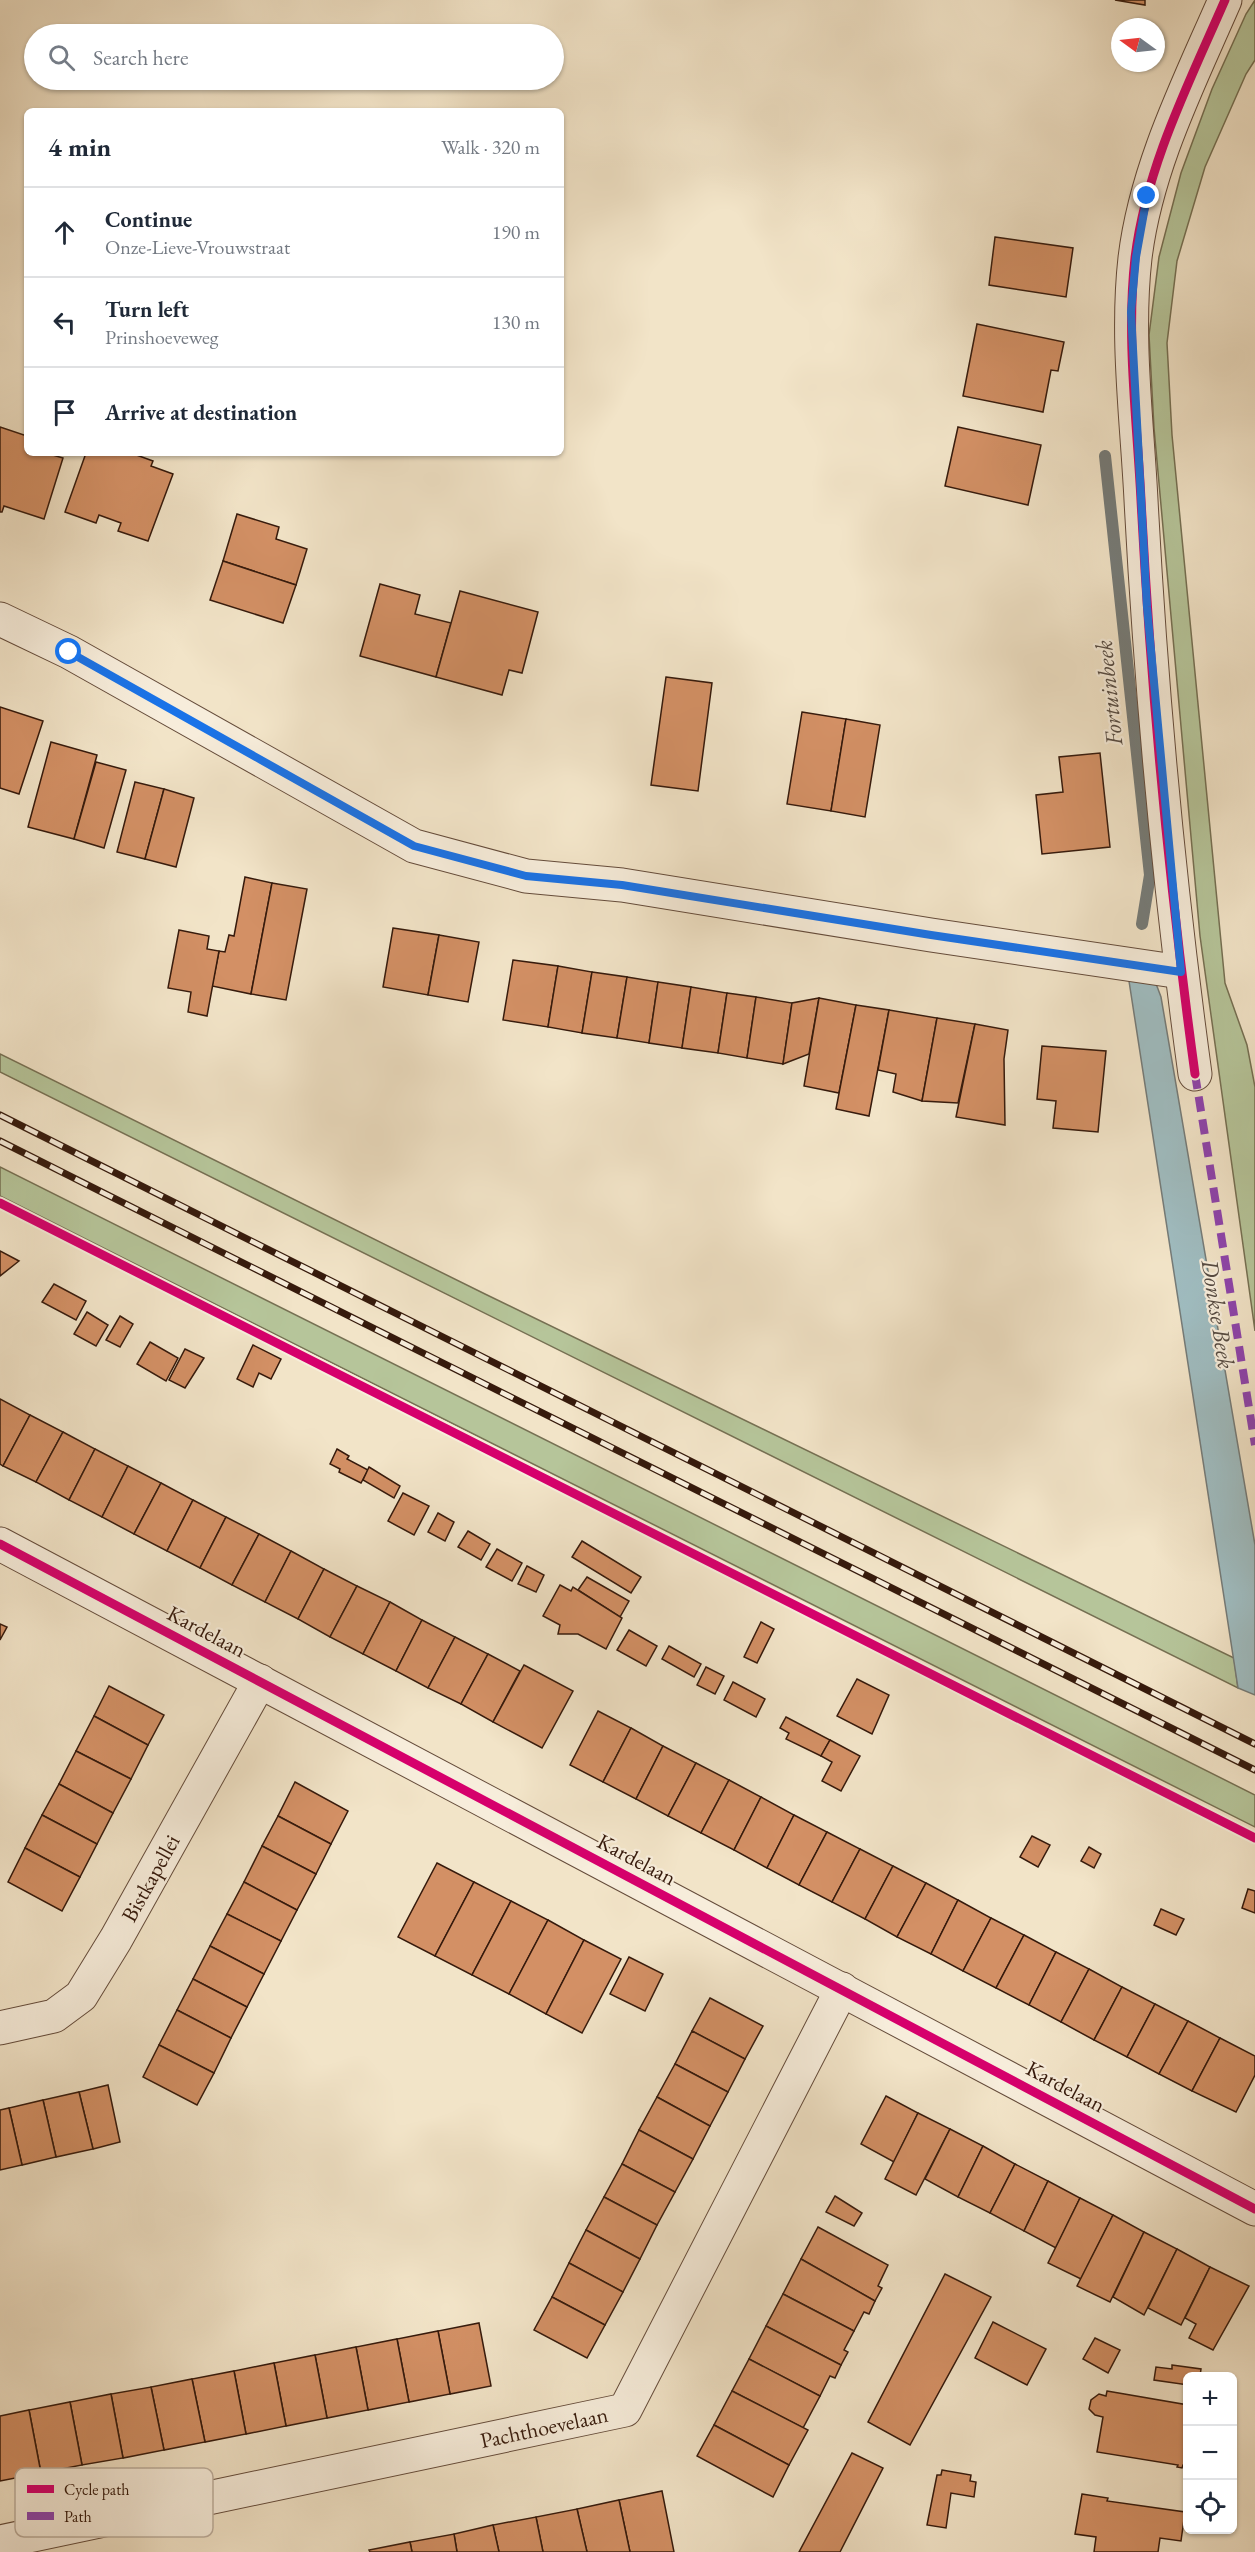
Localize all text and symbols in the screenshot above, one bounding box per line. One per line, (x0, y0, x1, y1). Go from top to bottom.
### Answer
north arrow (1111, 18, 1165, 72)
search box (24, 24, 564, 90)
icon: search (45, 41, 78, 74)
text: Search here (93, 43, 188, 72)
text: 4 min (48, 130, 111, 164)
text: Walk · 320 m (441, 134, 540, 160)
route end (1133, 182, 1159, 208)
text: Continue (105, 205, 192, 234)
icon: ahead (48, 216, 81, 249)
text: 190 m (492, 219, 540, 245)
text: Onze-Lieve-Vrouwstraat (105, 234, 290, 260)
text: Turn left (105, 295, 189, 324)
icon: left (48, 306, 81, 339)
text: 130 m (492, 309, 540, 335)
text: Prinshoeveweg (105, 324, 218, 350)
icon: arrive (48, 396, 81, 429)
text: Arrive at destination (105, 398, 297, 427)
route start (55, 638, 81, 664)
water label: Fortuinbeek (1088, 639, 1130, 748)
water label: Donkse Beek (1194, 1256, 1242, 1371)
street label: Kardelaan (162, 1599, 252, 1664)
street label: Kardelaan (592, 1827, 682, 1892)
street label: Bistkapellei (114, 1829, 186, 1927)
street label: Kardelaan (1021, 2054, 1111, 2119)
map controls (1183, 2372, 1237, 2534)
button: + (1183, 2372, 1237, 2426)
street label: Pachthoevelaan (478, 2400, 611, 2455)
button: − (1183, 2426, 1237, 2480)
legend (15, 2468, 213, 2537)
text: Cycle path (64, 2479, 129, 2500)
button: locate (1183, 2480, 1237, 2534)
text: Path (64, 2506, 92, 2527)

